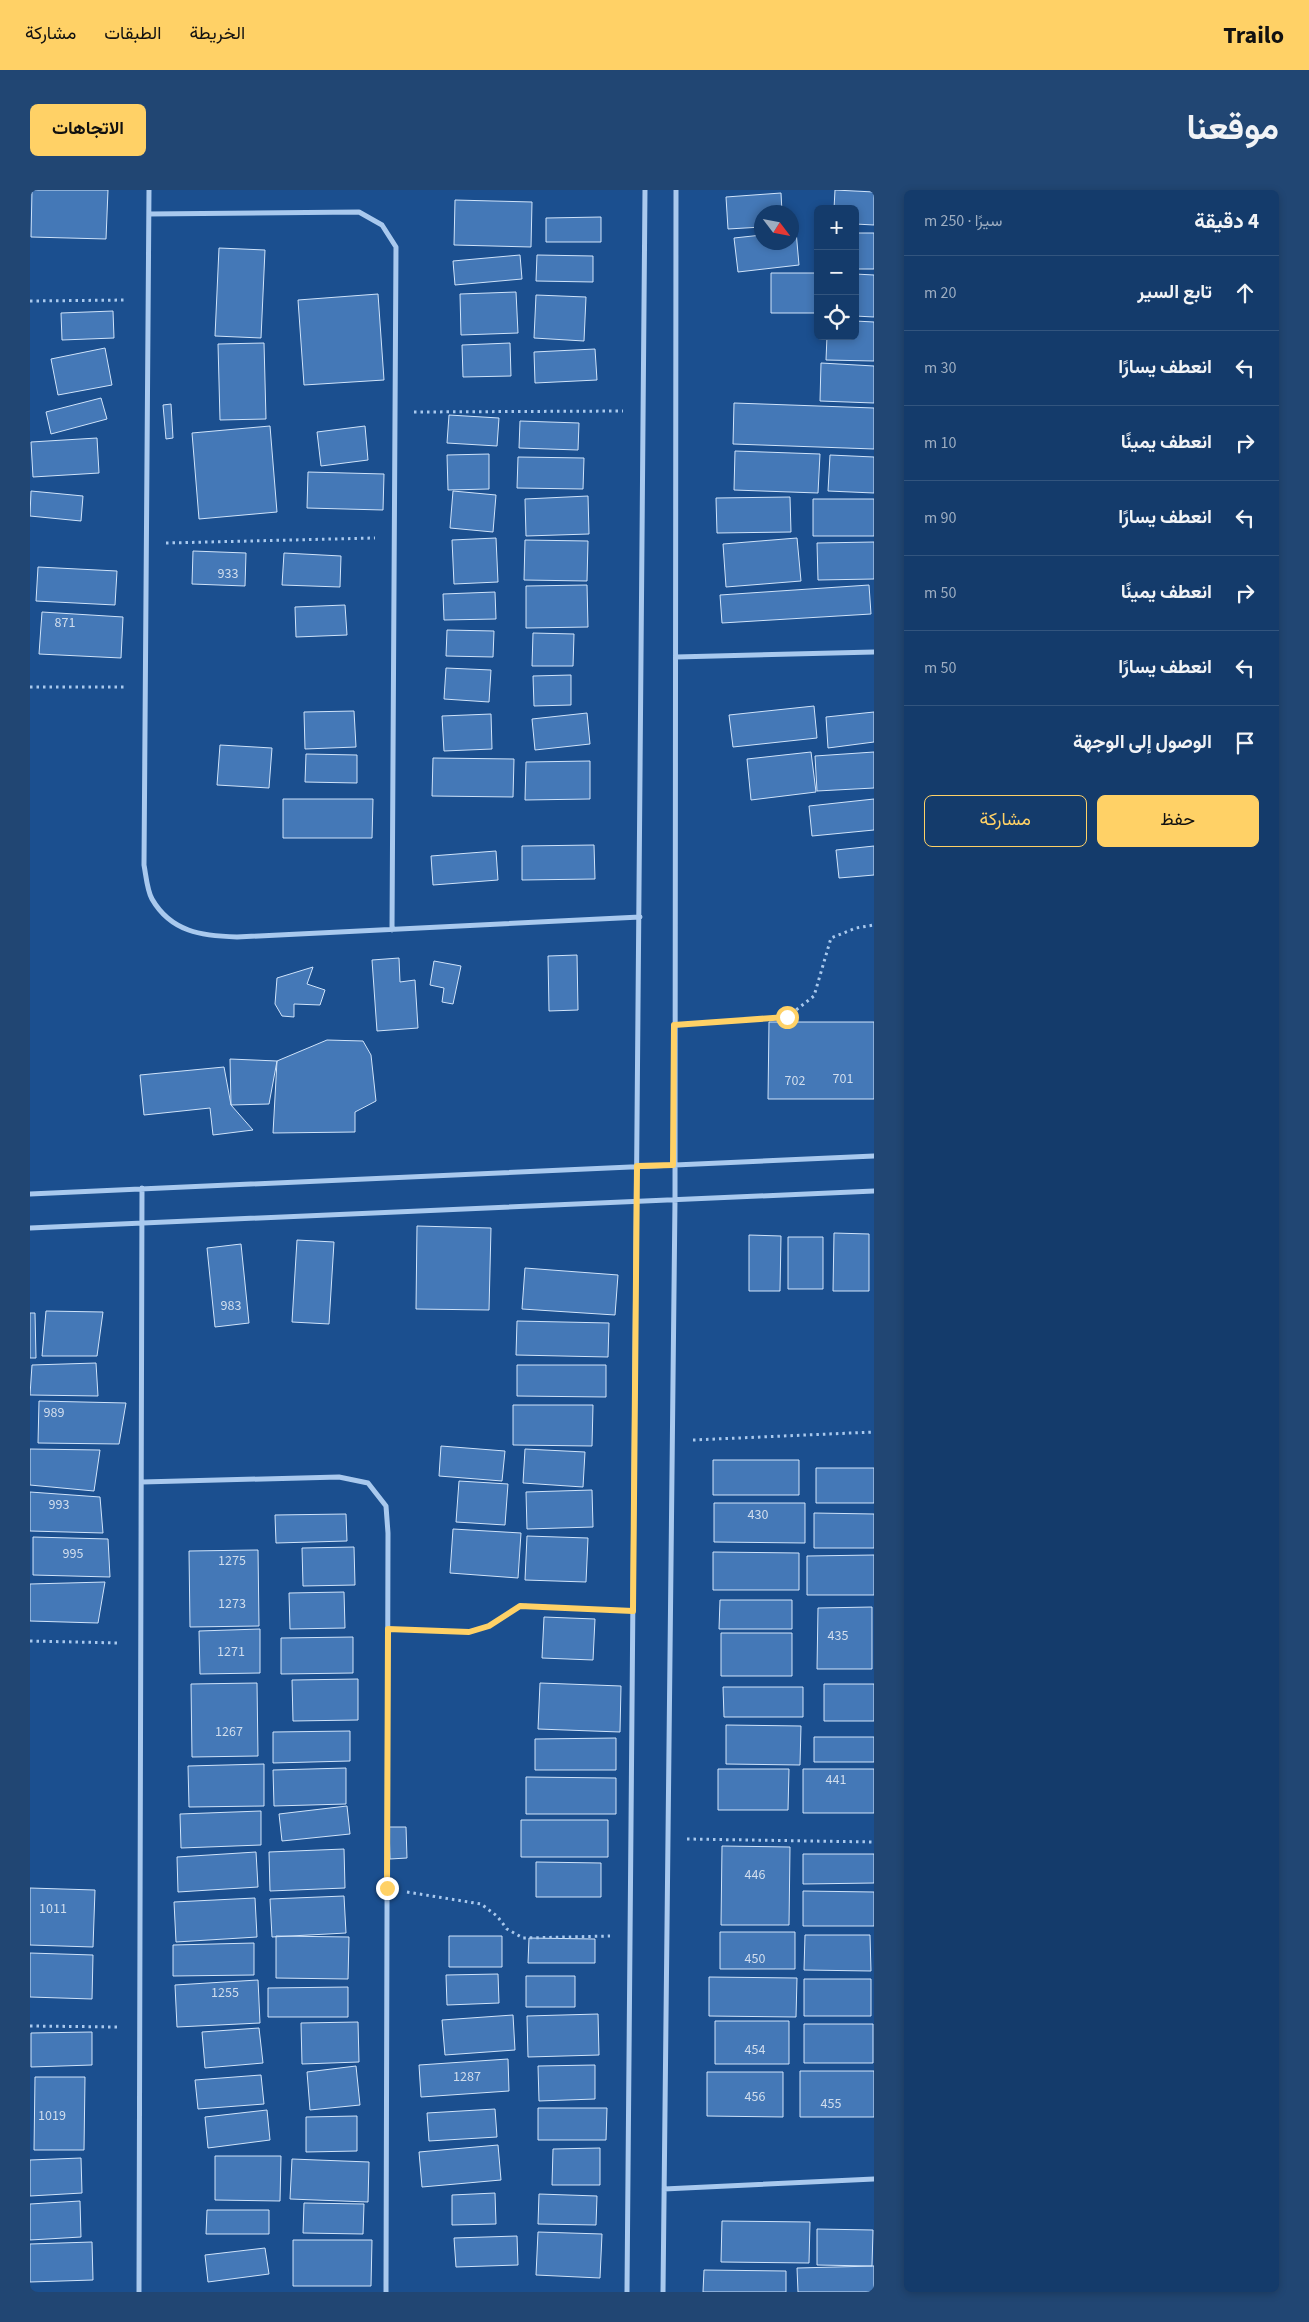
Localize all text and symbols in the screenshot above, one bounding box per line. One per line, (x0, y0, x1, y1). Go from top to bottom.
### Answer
text: Trailo (1223, 18, 1284, 53)
text: مشاركة (25, 21, 76, 46)
text: الطبقات (104, 21, 161, 46)
text: الخريطة (189, 21, 245, 46)
text: موقعنا (1186, 103, 1279, 153)
button: الاتجاهات (30, 104, 146, 156)
north arrow (754, 205, 799, 250)
map controls (814, 205, 859, 340)
button: + (814, 205, 859, 250)
text: 4 دقيقة (1194, 206, 1259, 236)
text: سيرًا · 250 m (924, 210, 1002, 232)
button: − (814, 250, 859, 295)
text: تابع السير (1137, 279, 1212, 306)
icon: ahead (1231, 279, 1259, 307)
text: 20 m (924, 282, 956, 304)
button: locate (814, 295, 859, 340)
text: انعطف يسارًا (1118, 354, 1212, 381)
icon: left (1231, 354, 1259, 382)
text: 30 m (924, 357, 956, 379)
text: انعطف يمينًا (1121, 429, 1212, 456)
icon: right (1231, 429, 1259, 457)
text: 10 m (924, 432, 956, 454)
text: انعطف يسارًا (1118, 504, 1212, 531)
icon: left (1231, 504, 1259, 532)
text: 90 m (924, 507, 956, 529)
house number: 933 (218, 564, 238, 584)
text: انعطف يمينًا (1121, 579, 1212, 606)
icon: right (1231, 579, 1259, 607)
text: 50 m (924, 582, 956, 604)
house number: 871 (55, 613, 75, 633)
text: انعطف يسارًا (1118, 654, 1212, 681)
icon: left (1231, 654, 1259, 682)
text: 50 m (924, 657, 956, 679)
text: الوصول إلى الوجهة (1073, 729, 1212, 756)
icon: arrive (1231, 729, 1259, 757)
button: مشاركة (924, 795, 1087, 847)
button: حفظ (1097, 795, 1259, 847)
route start (776, 1006, 799, 1029)
house number: 701 (833, 1069, 853, 1089)
house number: 702 (785, 1071, 805, 1091)
house number: 983 (221, 1296, 241, 1316)
house number: 989 (44, 1403, 64, 1423)
house number: 993 (49, 1495, 69, 1515)
house number: 430 (748, 1505, 768, 1525)
house number: 995 (63, 1544, 83, 1564)
house number: 1275 (218, 1551, 246, 1571)
house number: 1273 (218, 1594, 246, 1614)
house number: 435 (828, 1626, 848, 1646)
house number: 1271 (217, 1642, 245, 1662)
house number: 1267 (215, 1722, 243, 1742)
house number: 441 (826, 1770, 846, 1790)
house number: 446 (745, 1865, 765, 1885)
route end (376, 1877, 399, 1900)
house number: 1011 (39, 1899, 67, 1919)
house number: 450 (745, 1949, 765, 1969)
house number: 1255 (211, 1983, 239, 2003)
house number: 454 (745, 2040, 765, 2060)
house number: 1287 (453, 2067, 481, 2087)
house number: 456 (745, 2087, 765, 2107)
house number: 455 (821, 2094, 841, 2114)
house number: 1019 (38, 2106, 66, 2126)

